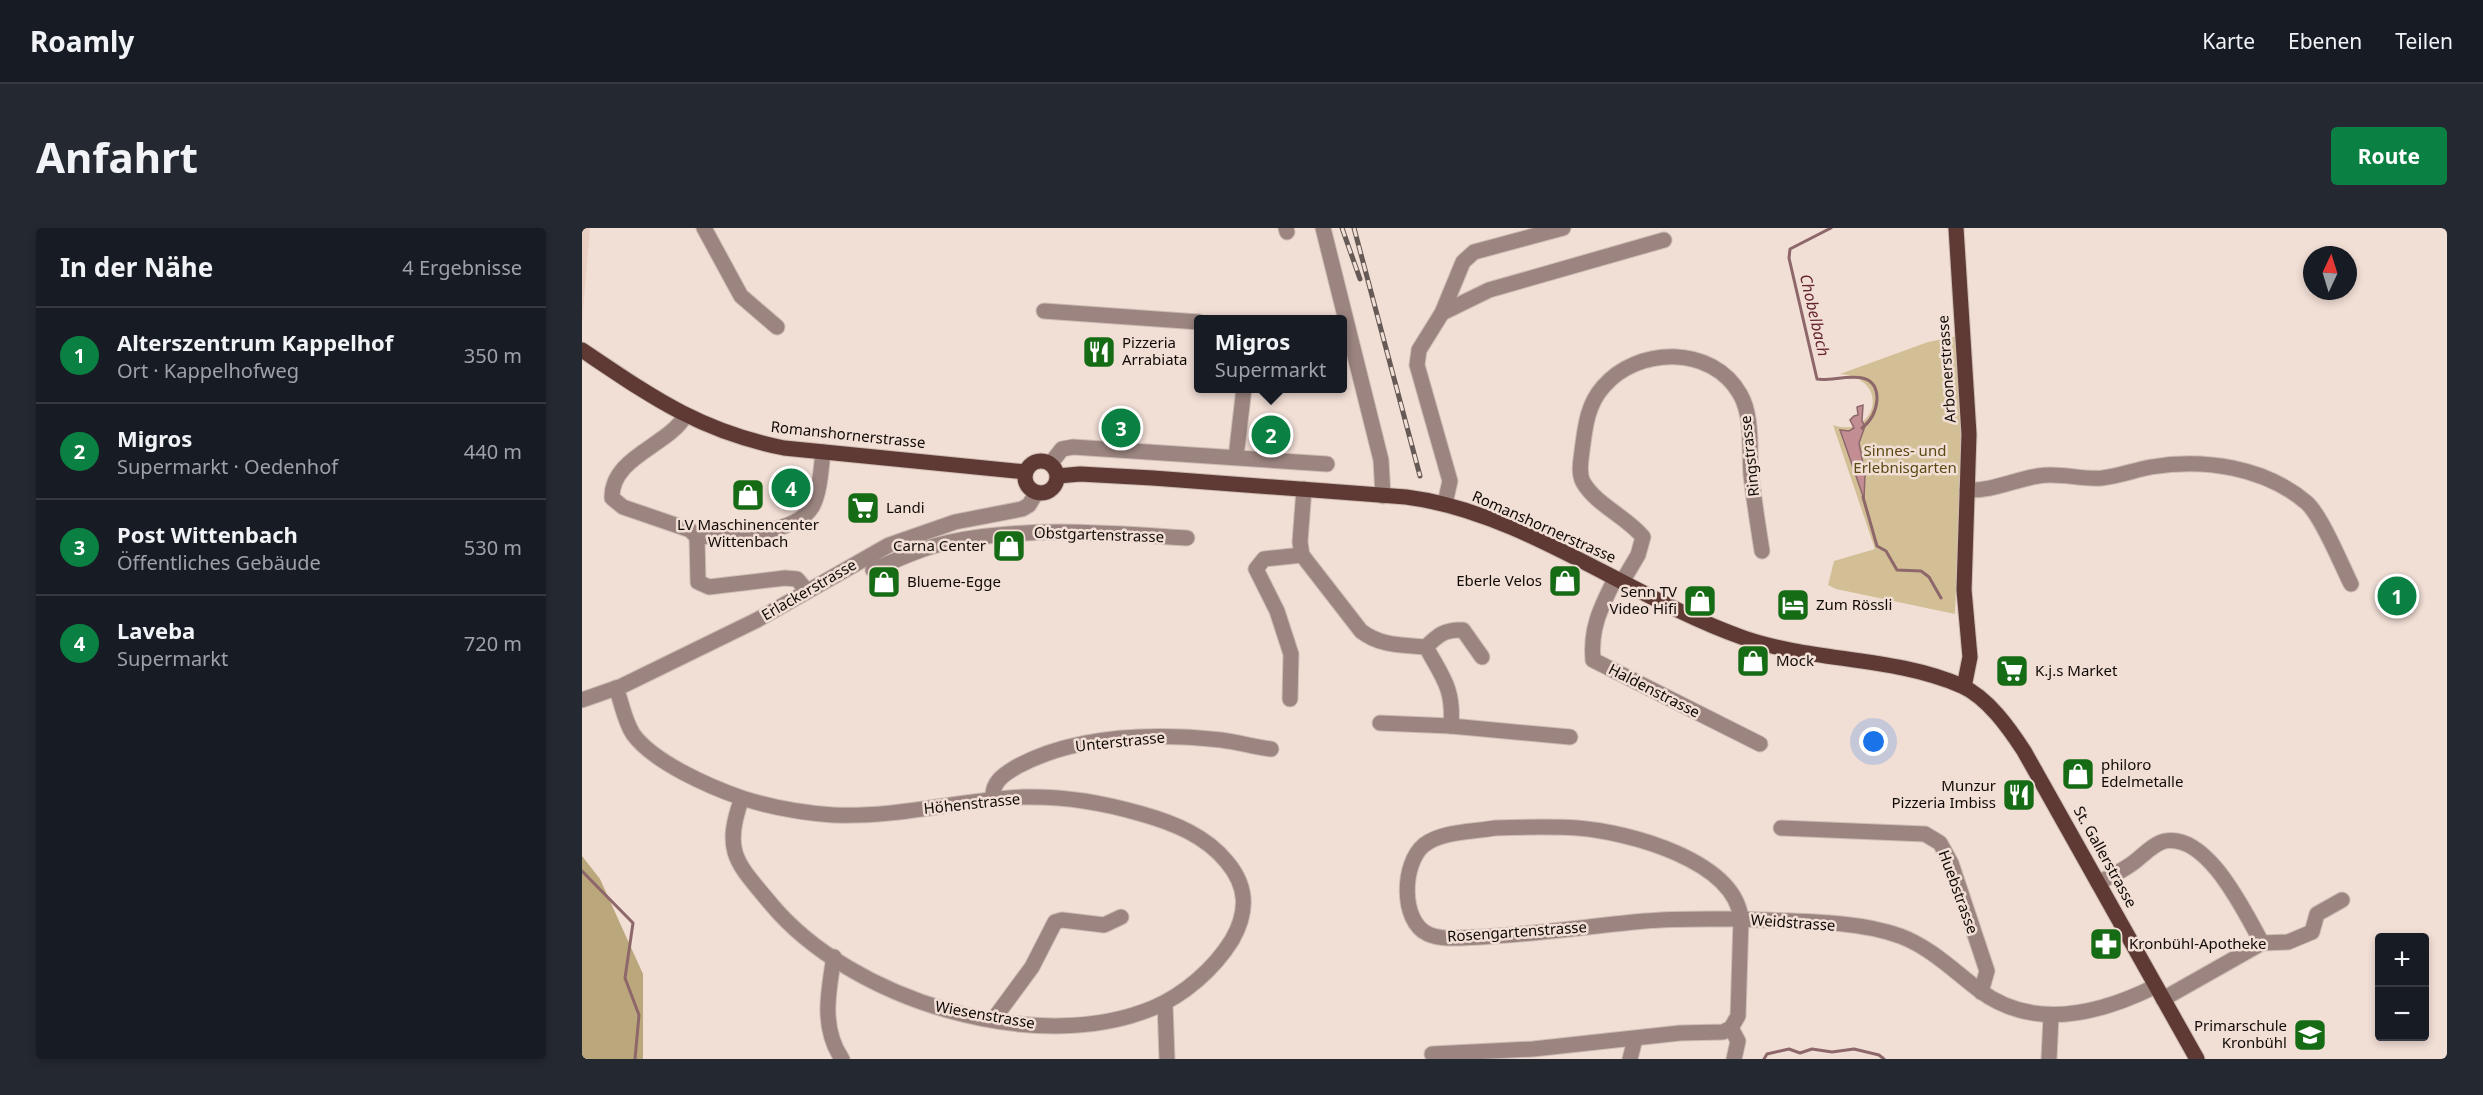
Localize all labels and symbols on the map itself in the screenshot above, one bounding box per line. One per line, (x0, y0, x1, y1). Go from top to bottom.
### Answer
north arrow (2303, 246, 2357, 300)
water label: Chobelbach (1795, 272, 1835, 358)
street label: Arbonerstrasse (1932, 315, 1960, 424)
place label: Pizzeria Arrabiata (1122, 332, 1187, 369)
restaurant icon: Pizzeria Arrabiata (1081, 334, 1117, 370)
pin: 3 (1102, 406, 1140, 450)
pin: 2 (1252, 412, 1290, 458)
street label: Ringstrasse (1735, 415, 1763, 498)
street label: Romanshornerstrasse (770, 416, 926, 452)
park label: Sinnes- und Erlebnisgarten (1853, 440, 1957, 477)
pin: 4 (772, 466, 810, 510)
shop icon: LV Maschinencenter Wittenbach (730, 477, 766, 513)
street label: Romanshornerstrasse (1469, 485, 1620, 567)
supermarket icon: Landi (845, 490, 881, 526)
place label: Landi (886, 497, 925, 517)
place label: LV Maschinencenter Wittenbach (677, 514, 819, 551)
street label: Obstgartenstrasse (1034, 522, 1164, 546)
shop icon: Carna Center (991, 528, 1027, 564)
place label: Carna Center (893, 535, 986, 555)
street label: Erlackerstrasse (757, 554, 860, 624)
shop icon: Eberle Velos (1547, 563, 1583, 599)
shop icon: Blueme-Egge (866, 564, 902, 600)
place label: Eberle Velos (1456, 570, 1542, 590)
place label: Blueme-Egge (907, 571, 1001, 591)
pin: 1 (2378, 574, 2416, 619)
place label: Senn TV Video Hifi (1609, 581, 1677, 618)
shop icon: Senn TV Video Hifi (1682, 583, 1718, 619)
hotel icon: Zum Rössli (1775, 587, 1811, 623)
place label: Zum Rössli (1816, 594, 1892, 614)
shop icon: Mock (1735, 643, 1771, 679)
place label: Mock (1776, 650, 1814, 670)
supermarket icon: K.j.s Market (1994, 653, 2030, 689)
street label: Haldenstrasse (1605, 658, 1704, 722)
place label: K.j.s Market (2035, 660, 2118, 680)
street label: Unterstrasse (1074, 726, 1166, 756)
your location (1859, 727, 1888, 756)
place label: philoro Edelmetalle (2101, 754, 2183, 791)
shop icon: philoro Edelmetalle (2060, 756, 2096, 792)
place label: Munzur Pizzeria Imbiss (1892, 775, 1996, 812)
restaurant icon: Munzur Pizzeria Imbiss (2001, 777, 2037, 813)
street label: Höhenstrasse (923, 788, 1021, 818)
street label: St. Gallerstrasse (2070, 802, 2142, 911)
street label: Huebstrasse (1935, 847, 1983, 936)
street label: Weidstrasse (1750, 909, 1836, 935)
street label: Rosengartenstrasse (1446, 916, 1587, 946)
pharmacy icon: Kronbühl-Apotheke (2088, 926, 2124, 962)
place label: Kronbühl-Apotheke (2129, 933, 2267, 953)
street label: Wiesenstrasse (934, 995, 1037, 1033)
place label: Primarschule Kronbühl (2194, 1015, 2287, 1052)
school or university icon: Primarschule Kronbühl (2292, 1017, 2328, 1053)

